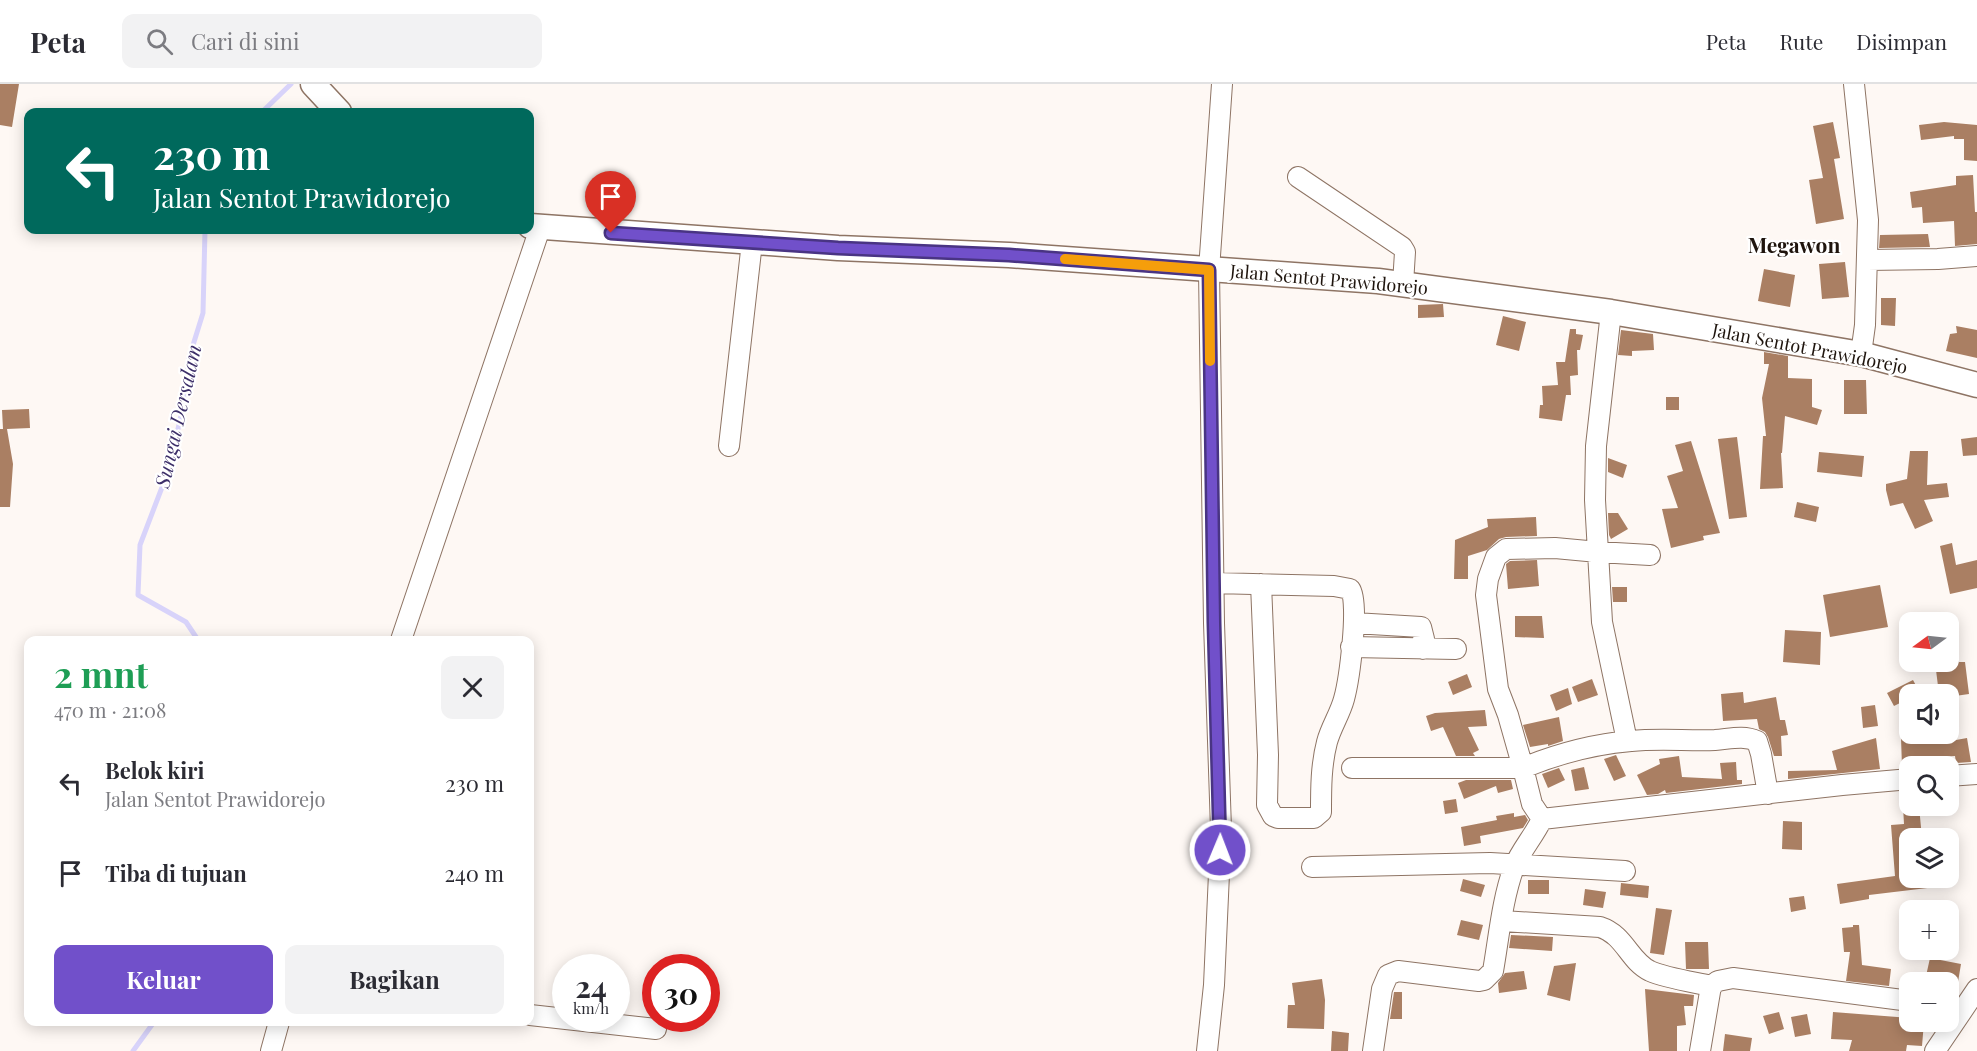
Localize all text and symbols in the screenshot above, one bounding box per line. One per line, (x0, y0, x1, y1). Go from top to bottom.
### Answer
search box (122, 14, 542, 68)
text: Peta (30, 23, 86, 60)
icon: search (143, 25, 176, 58)
text: Cari di sini (191, 26, 299, 56)
text: Peta (1706, 27, 1746, 55)
text: Rute (1779, 27, 1823, 55)
text: Disimpan (1856, 27, 1947, 55)
text: 230 m (153, 125, 270, 181)
icon: left (54, 132, 132, 210)
pin (585, 171, 636, 233)
text: Jalan Sentot Prawidorejo (153, 179, 451, 215)
icon: arrive (594, 180, 627, 213)
district label: Megawon (1748, 230, 1840, 258)
street label: Jalan Sentot Prawidorejo (1228, 258, 1429, 300)
street label: Jalan Sentot Prawidorejo (1709, 317, 1910, 379)
water label: Sungai Dersalam (147, 342, 207, 491)
north arrow (1899, 612, 1959, 672)
map controls (1899, 612, 1959, 1032)
text: 2 mnt (54, 649, 148, 697)
button: close (441, 656, 504, 719)
button: sound (1899, 684, 1959, 744)
text: 470 m · 21:08 (54, 696, 166, 723)
text: Belok kiri (105, 755, 204, 785)
button: search (1899, 756, 1959, 816)
icon: left (54, 767, 87, 800)
text: 230 m (445, 768, 504, 798)
text: Jalan Sentot Prawidorejo (105, 785, 325, 812)
position arrow (1188, 818, 1252, 882)
button: layers (1899, 828, 1959, 888)
icon: arrive (54, 857, 87, 890)
text: Tiba di tujuan (105, 858, 247, 888)
text: 240 m (444, 858, 504, 888)
button: + (1899, 900, 1959, 960)
button: Keluar (54, 945, 273, 1014)
button: Bagikan (285, 945, 504, 1014)
speed limit sign: 30 (642, 954, 720, 1032)
text: 24 (575, 966, 607, 1006)
button: − (1899, 972, 1959, 1032)
text: km/h (573, 998, 609, 1018)

